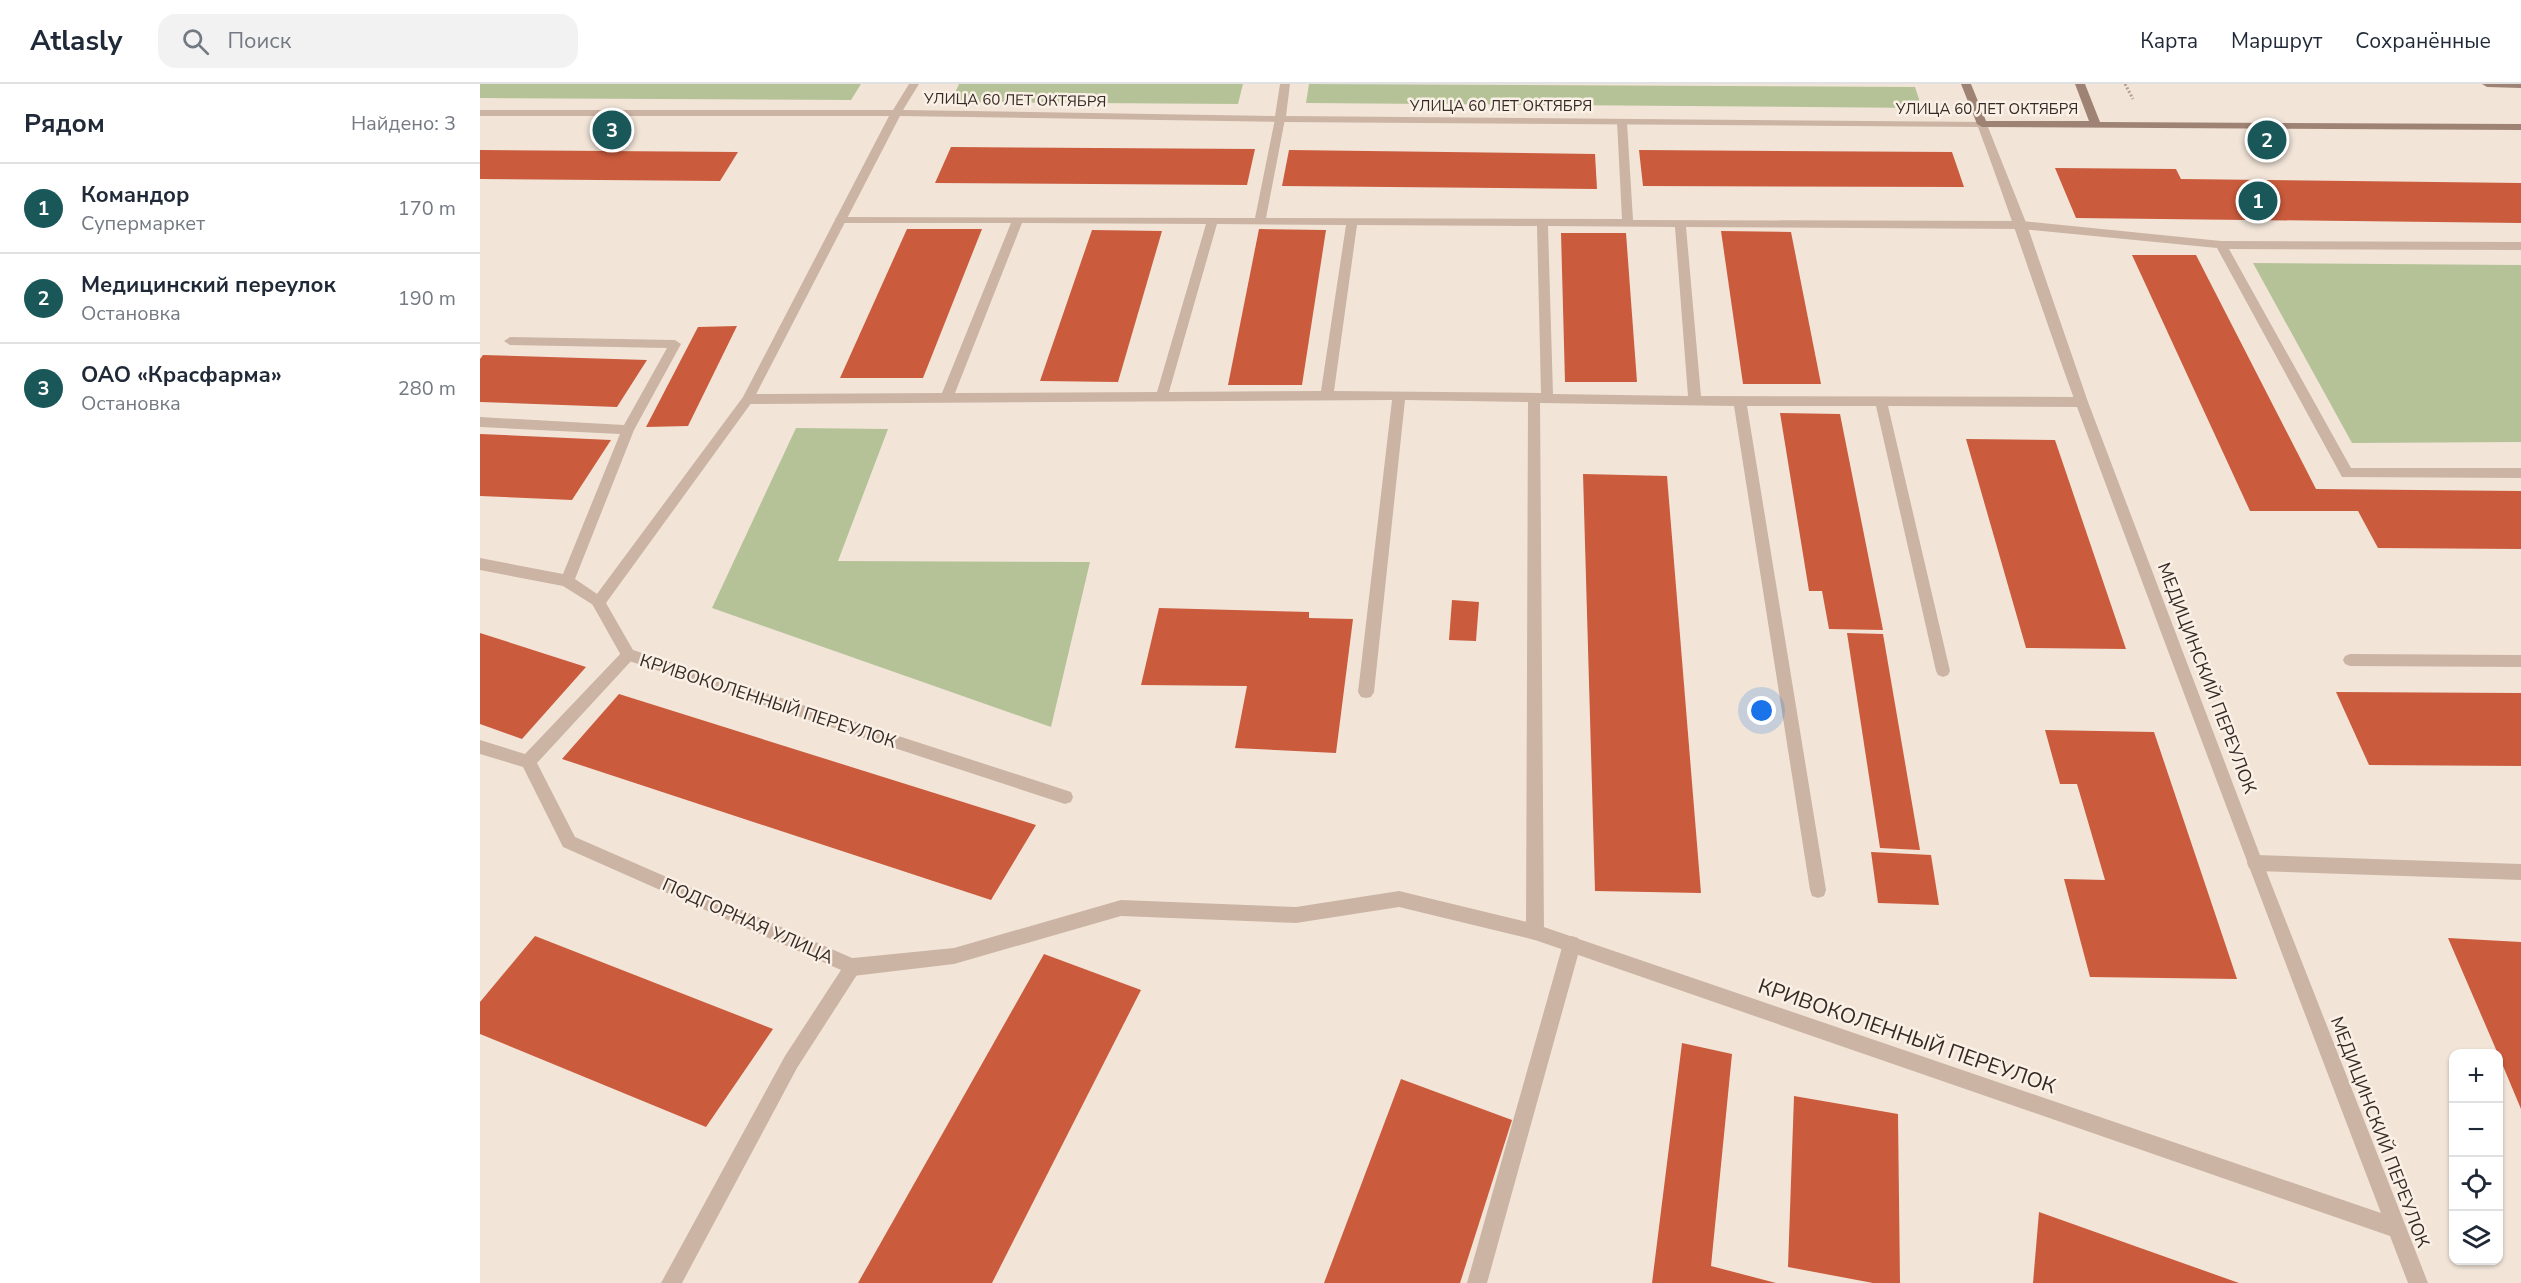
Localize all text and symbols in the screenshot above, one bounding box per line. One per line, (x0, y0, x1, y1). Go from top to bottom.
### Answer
search box (158, 14, 578, 68)
text: Atlasly (30, 22, 122, 60)
icon: search (179, 25, 212, 58)
text: Поиск (227, 26, 291, 56)
text: Карта (2140, 27, 2198, 55)
text: Маршрут (2231, 27, 2322, 55)
text: Сохранённые (2355, 27, 2491, 55)
street label: УЛИЦА 60 ЛЕТ ОКТЯБРЯ (923, 88, 1106, 112)
street label: УЛИЦА 60 ЛЕТ ОКТЯБРЯ (1409, 96, 1592, 116)
street label: УЛИЦА 60 ЛЕТ ОКТЯБРЯ (1895, 99, 2078, 119)
text: Рядом (24, 106, 105, 141)
pin: 3 (592, 108, 632, 152)
text: Найдено: 3 (351, 110, 456, 137)
pin: 2 (2248, 118, 2286, 162)
pin: 1 (2238, 178, 2278, 224)
text: Командор (81, 180, 190, 210)
text: 1 (38, 195, 50, 222)
text: 170 m (398, 195, 456, 222)
text: Супермаркет (81, 210, 205, 237)
text: Медицинский переулок (81, 270, 336, 300)
text: 2 (38, 285, 50, 312)
text: 190 m (398, 285, 456, 312)
text: Остановка (81, 300, 181, 327)
text: ОАО «Красфарма» (81, 360, 282, 390)
text: 3 (38, 375, 50, 402)
text: 280 m (398, 375, 456, 402)
text: Остановка (81, 390, 181, 417)
street label: МЕДИЦИНСКИЙ ПЕРЕУЛОК (2152, 559, 2262, 797)
street label: КРИВОКОЛЕННЫЙ ПЕРЕУЛОК (637, 648, 900, 754)
your location (1747, 696, 1776, 725)
street label: ПОДГОРНАЯ УЛИЦА (659, 872, 837, 970)
street label: КРИВОКОЛЕННЫЙ ПЕРЕУЛОК (1754, 972, 2060, 1100)
street label: МЕДИЦИНСКИЙ ПЕРЕУЛОК (2325, 1013, 2435, 1251)
map controls (2449, 1049, 2503, 1265)
button: + (2449, 1049, 2503, 1103)
button: − (2449, 1103, 2503, 1157)
button: locate (2449, 1157, 2503, 1211)
button: layers (2449, 1211, 2503, 1265)

